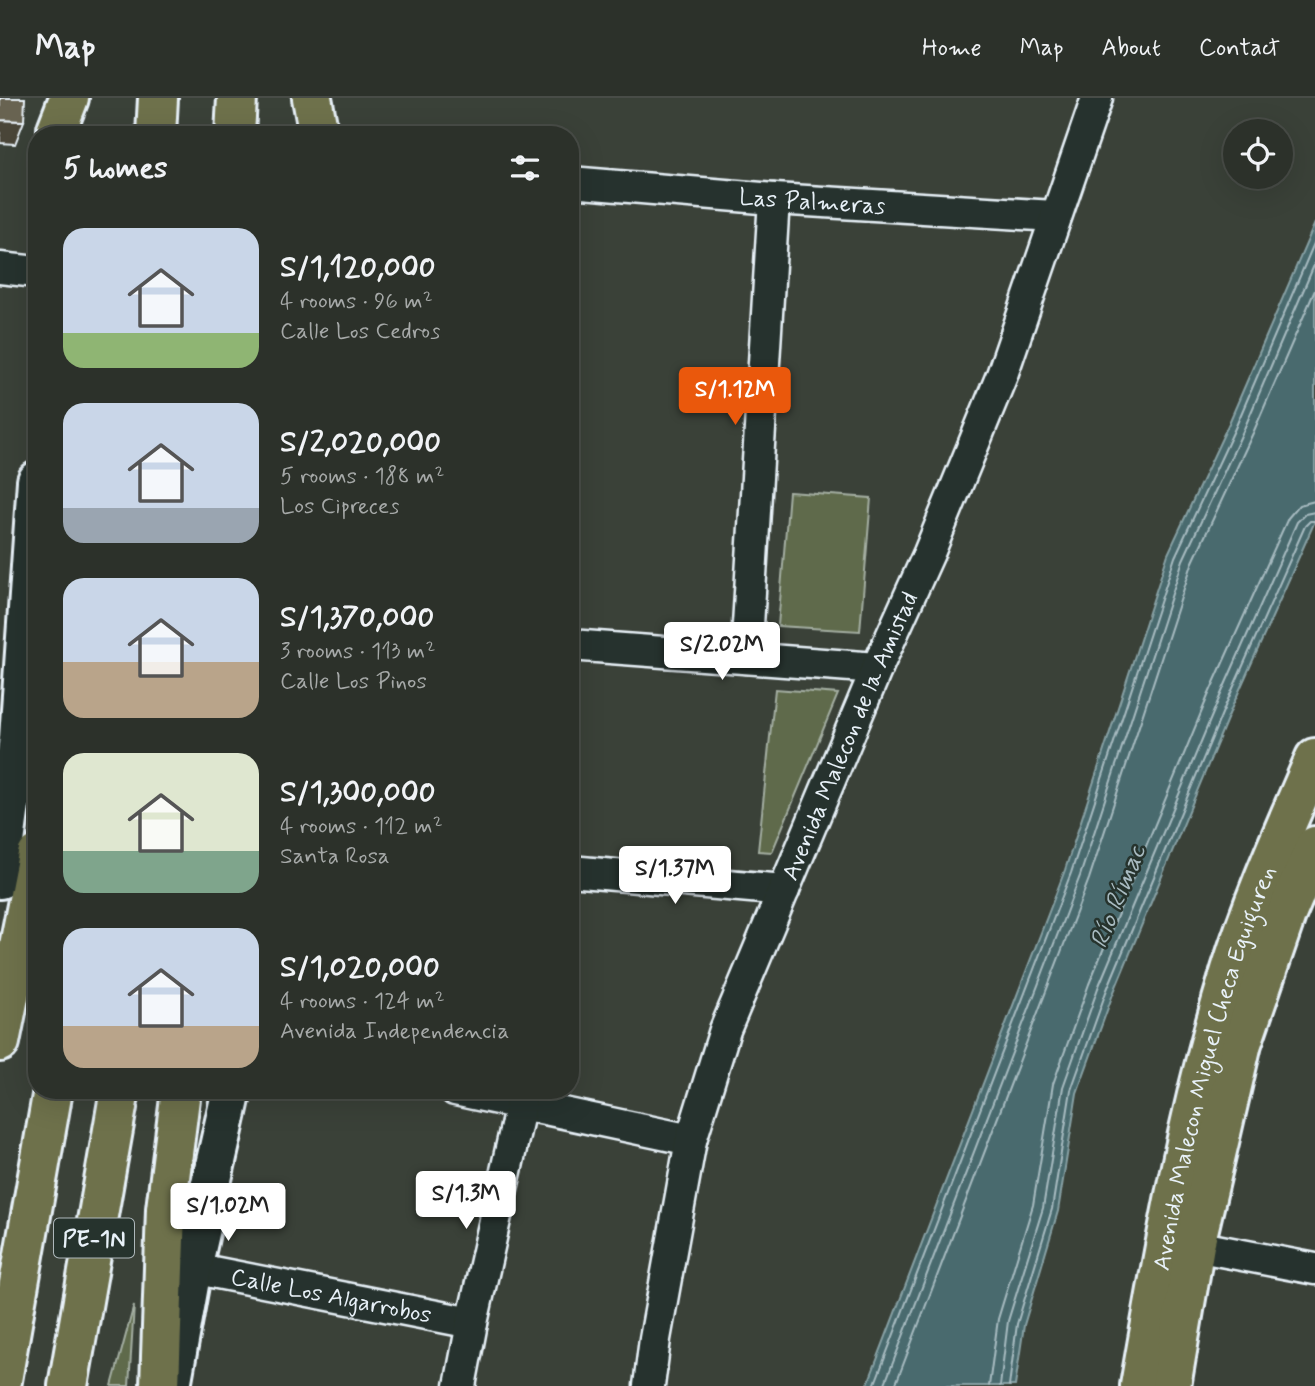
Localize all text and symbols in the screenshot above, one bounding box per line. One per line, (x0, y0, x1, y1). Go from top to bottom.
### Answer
text: Map (35, 26, 95, 70)
text: Home (922, 33, 982, 64)
text: Map (1020, 33, 1064, 64)
text: About (1102, 33, 1161, 64)
text: Contact (1199, 33, 1280, 64)
map controls (1223, 119, 1293, 189)
button: locate (1223, 119, 1293, 189)
text: 5 homes (63, 149, 168, 188)
icon: filters (506, 149, 544, 187)
street label: Las Palmeras (738, 182, 887, 223)
text: S/1,120,000 (280, 248, 436, 287)
icon: home (119, 256, 203, 340)
text: 4 rooms · 96 m² (280, 287, 433, 317)
text: Calle Los Cedros (280, 317, 440, 347)
pin: S/1.12M (670, 368, 800, 427)
text: S/1.12M (695, 375, 775, 405)
text: S/2,020,000 (280, 423, 441, 462)
icon: home (119, 431, 203, 515)
text: 5 rooms · 188 m² (280, 462, 444, 492)
text: Los Cipreces (280, 492, 399, 522)
street label: Avenida Malecon de la Amistad (776, 587, 926, 886)
text: S/1,370,000 (280, 598, 434, 637)
icon: home (119, 606, 203, 690)
pin: S/2.02M (657, 622, 787, 682)
text: S/2.02M (680, 630, 764, 660)
text: 3 rooms · 113 m² (280, 637, 435, 667)
text: Calle Los Pinos (280, 667, 427, 697)
text: S/1,300,000 (280, 773, 436, 812)
icon: home (119, 781, 203, 865)
text: 4 rooms · 112 m² (280, 812, 443, 842)
water label: Río Rímac (1083, 840, 1155, 954)
text: Santa Rosa (280, 842, 390, 872)
pin: S/1.37M (610, 846, 740, 906)
text: S/1.37M (635, 854, 715, 884)
street label: Avenida Malecon Miguel Checa Eguiguren (1147, 861, 1284, 1273)
text: S/1,020,000 (280, 948, 440, 987)
icon: home (119, 956, 203, 1040)
text: 4 rooms · 124 m² (280, 987, 445, 1017)
text: Avenida Independencia (280, 1017, 509, 1047)
pin: S/1.3M (409, 1172, 523, 1231)
text: S/1.3M (432, 1179, 500, 1209)
pin: S/1.02M (163, 1184, 293, 1243)
text: S/1.02M (186, 1191, 270, 1221)
road number: PE-1N (54, 1218, 134, 1258)
street label: Calle Los Algarrobos (228, 1262, 434, 1332)

